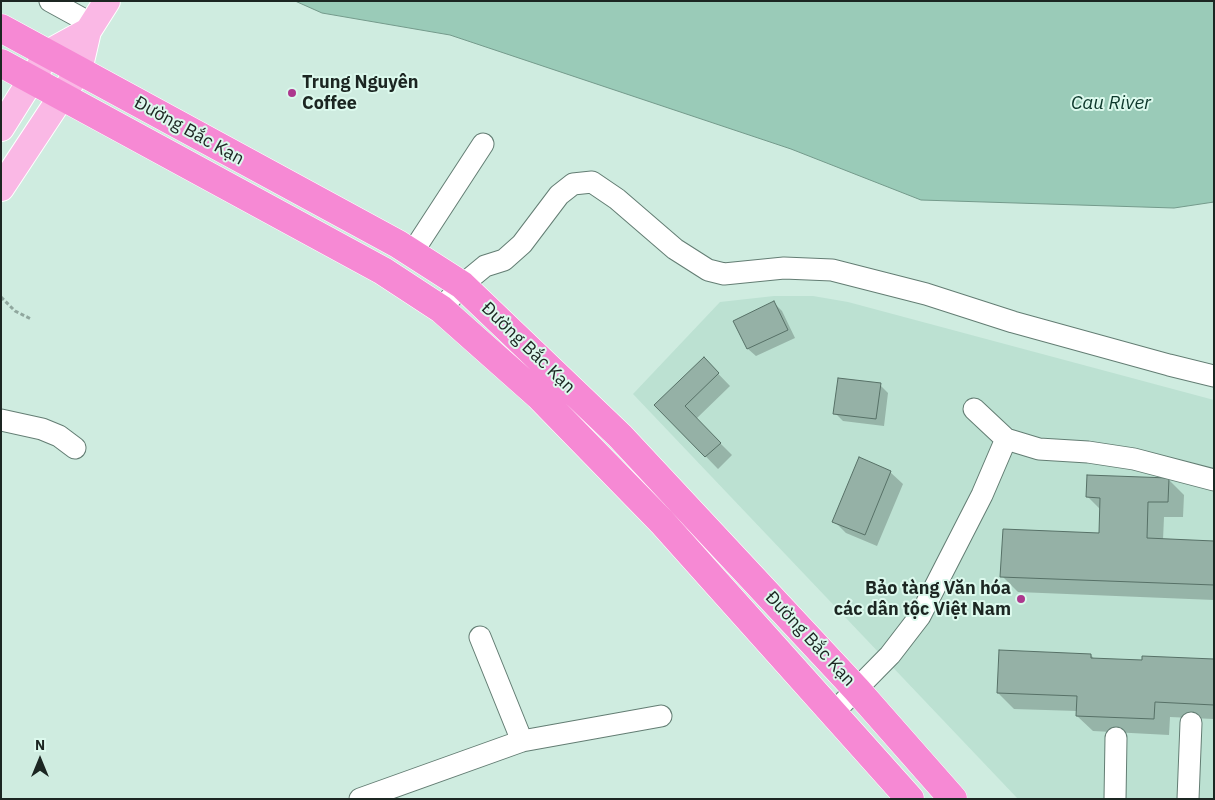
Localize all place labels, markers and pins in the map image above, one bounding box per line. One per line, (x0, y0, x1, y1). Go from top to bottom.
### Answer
place label: Trung Nguyên Coffee (302, 72, 419, 115)
marker: Trung Nguyên Coffee (286, 87, 298, 99)
place label: Bảo tàng Văn hóa các dân tộc Việt Nam (834, 578, 1011, 620)
marker: Bảo tàng Văn hóa các dân tộc Việt Nam (1015, 593, 1027, 605)

